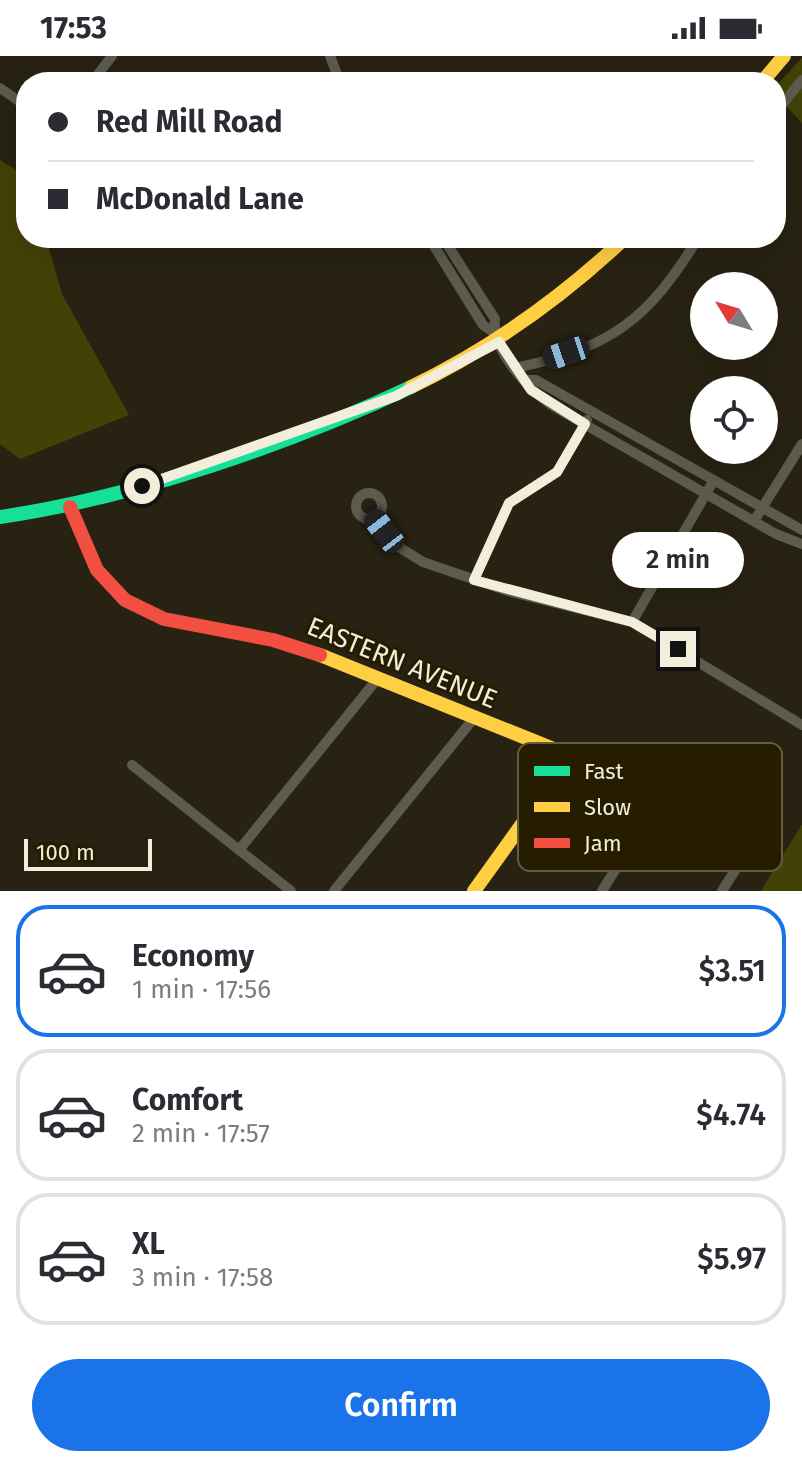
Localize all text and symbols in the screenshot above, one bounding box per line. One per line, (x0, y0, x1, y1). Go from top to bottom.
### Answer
text: 17:53 (40, 10, 107, 46)
text: Red Mill Road (96, 104, 282, 140)
text: McDonald Lane (96, 181, 304, 217)
north arrow (690, 272, 778, 360)
map controls (690, 272, 778, 464)
car (539, 334, 593, 372)
button: locate (690, 376, 778, 464)
route start (124, 468, 160, 504)
car (360, 505, 408, 557)
callout: 2 min (612, 533, 744, 589)
text: 2 min (646, 544, 710, 575)
street label: EASTERN AVENUE (303, 611, 501, 715)
route end (660, 631, 696, 667)
legend (518, 743, 782, 871)
text: Fast (584, 758, 624, 785)
text: Slow (584, 794, 631, 821)
text: Jam (584, 830, 622, 857)
scale bar (24, 835, 152, 871)
text: 100 m (36, 839, 95, 866)
icon: car (36, 935, 108, 1007)
text: Economy (132, 938, 254, 974)
text: $3.51 (699, 953, 766, 989)
text: 1 min · 17:56 (132, 974, 271, 1005)
icon: car (36, 1079, 108, 1151)
text: Comfort (132, 1082, 243, 1118)
text: $4.74 (696, 1097, 766, 1133)
text: 2 min · 17:57 (132, 1118, 270, 1149)
icon: car (36, 1223, 108, 1295)
text: XL (132, 1226, 165, 1262)
text: $5.97 (697, 1241, 766, 1277)
text: 3 min · 17:58 (132, 1262, 273, 1293)
button: Confirm (32, 1359, 770, 1451)

